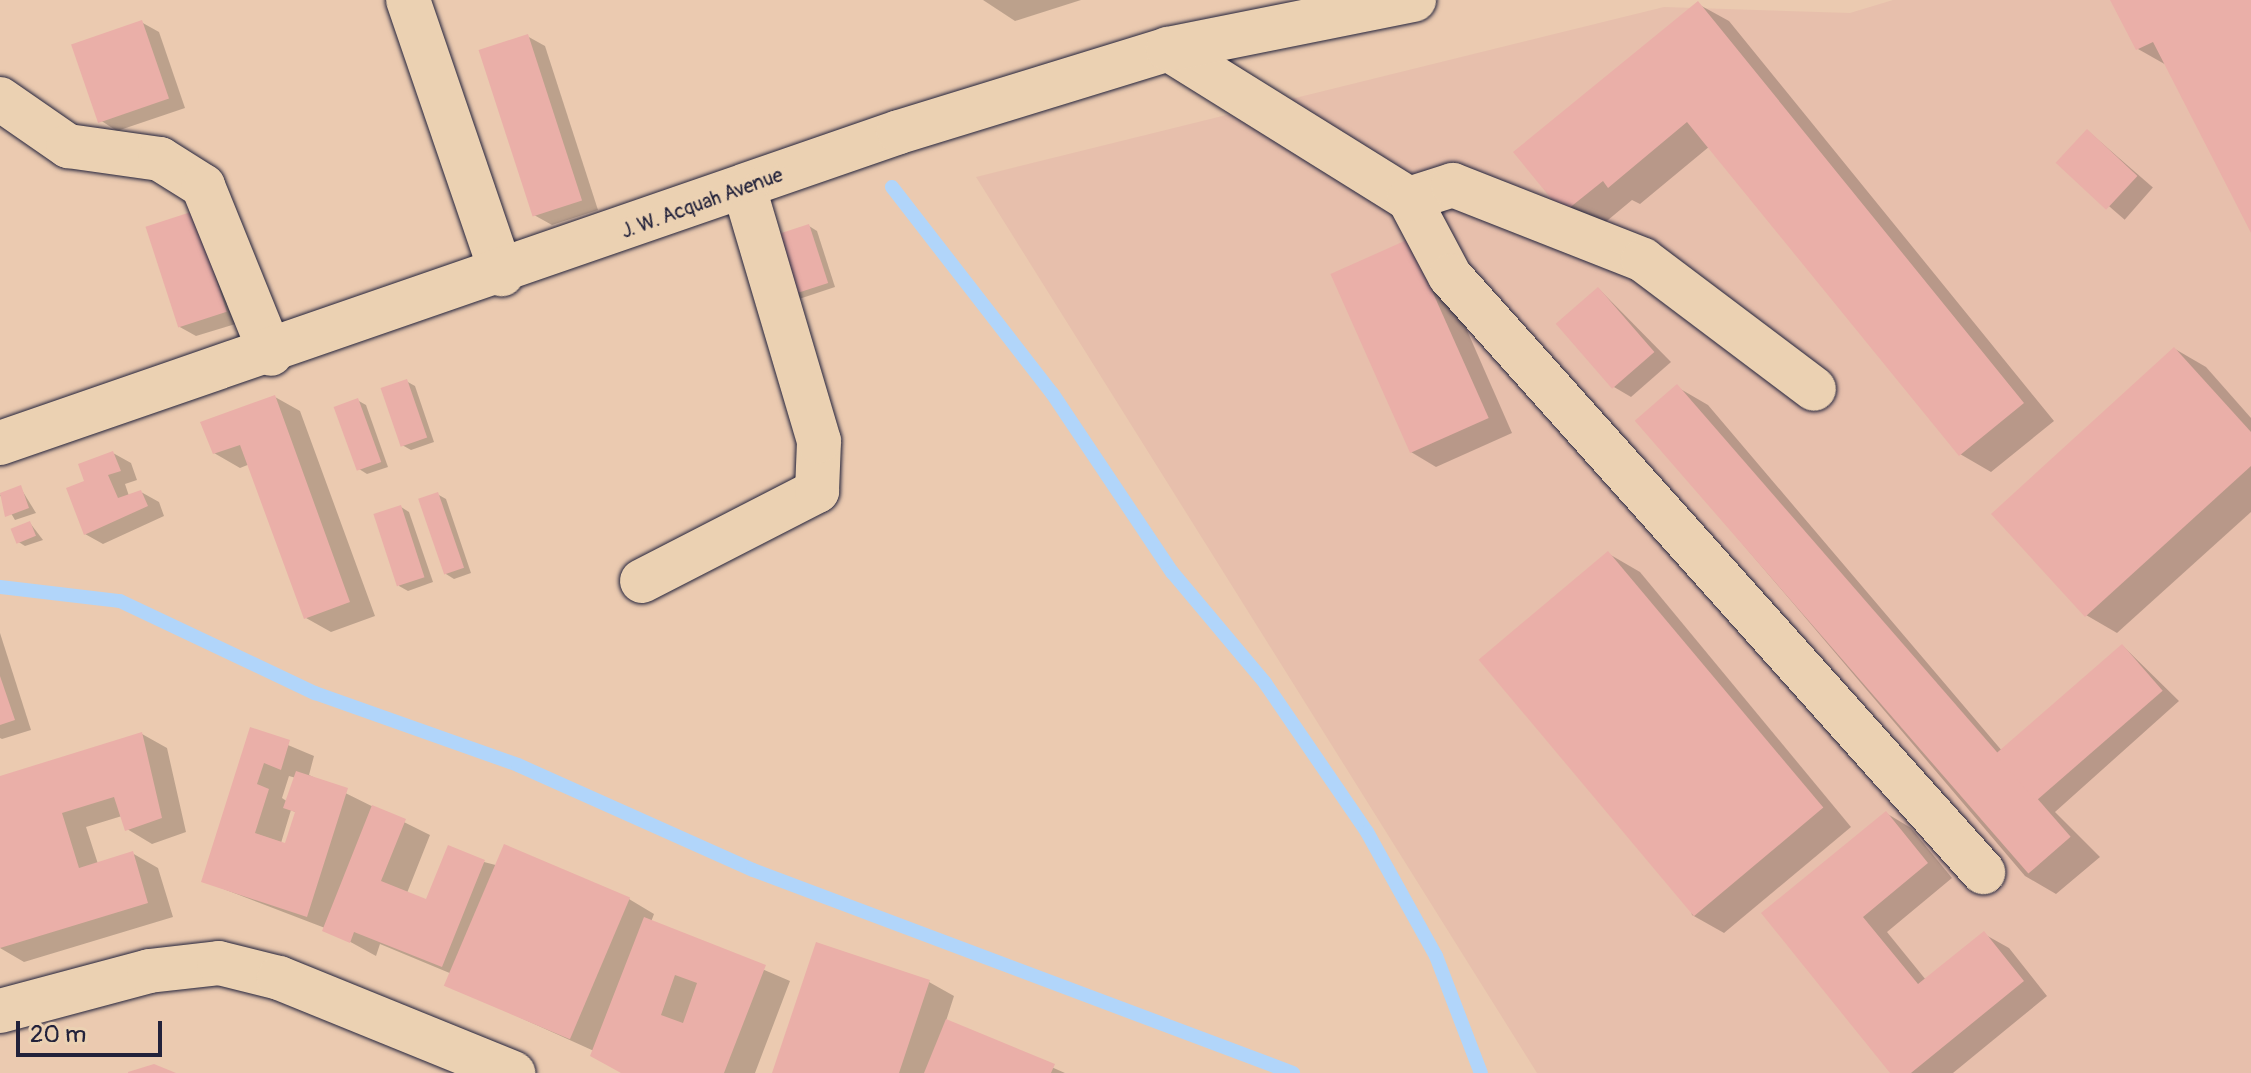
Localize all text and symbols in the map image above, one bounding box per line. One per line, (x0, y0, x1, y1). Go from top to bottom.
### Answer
street label: J. W. Acquah Avenue (618, 163, 786, 243)
scale bar (20, 1005, 166, 1055)
text: 20 m (30, 1020, 86, 1049)

